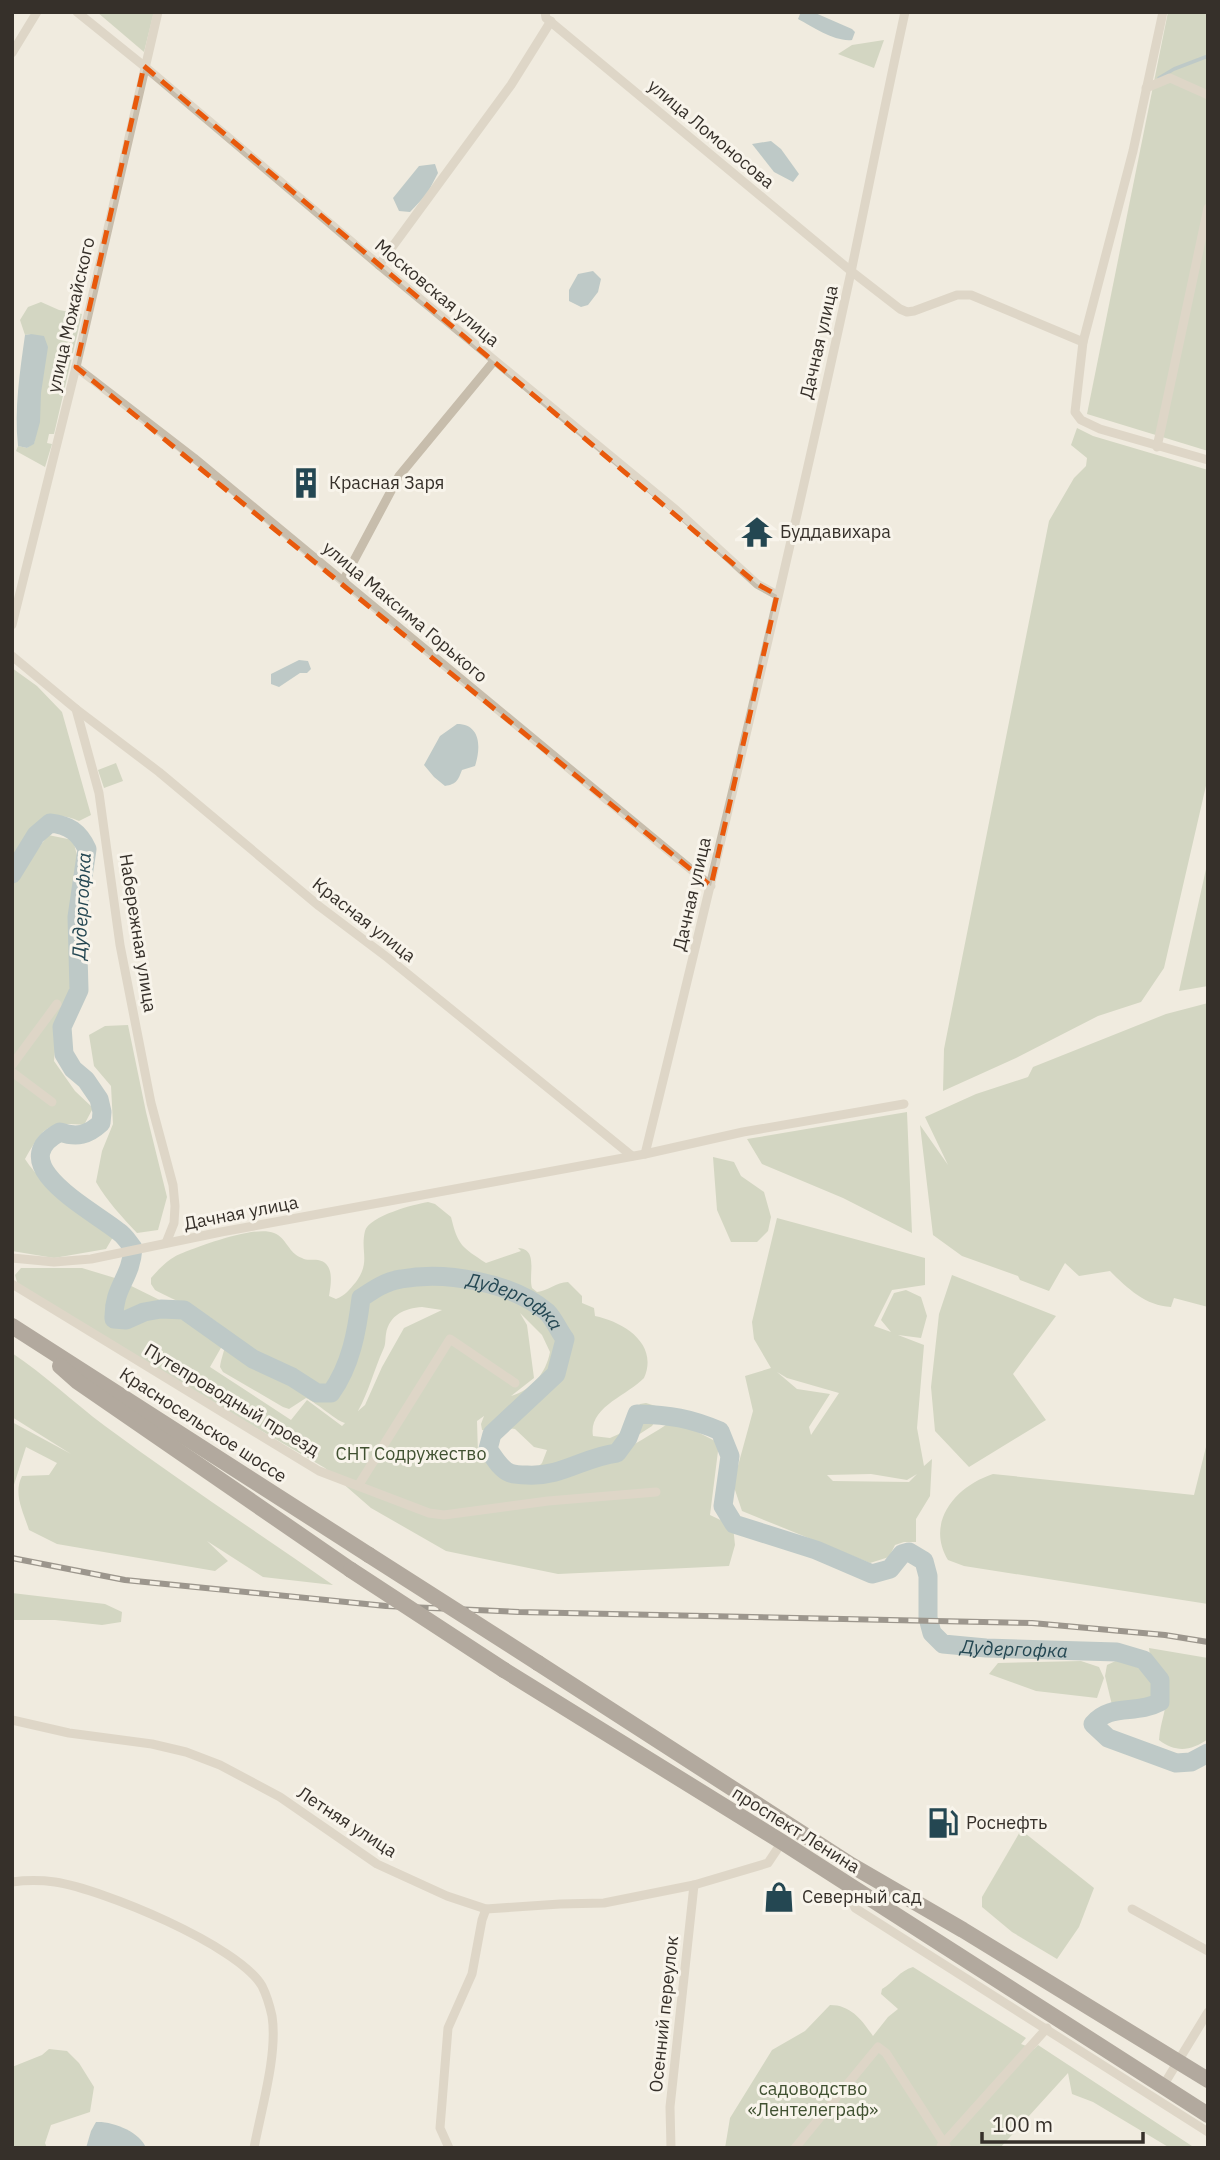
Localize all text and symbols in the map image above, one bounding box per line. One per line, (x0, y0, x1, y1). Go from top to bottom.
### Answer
street label: улица Ломоносова (643, 74, 780, 194)
street label: Московская улица (370, 234, 505, 352)
street label: улица Можайского (41, 235, 100, 395)
street label: Дачная улица (794, 282, 843, 401)
building icon: Красная Заря (289, 466, 323, 500)
place label: Красная Заря (329, 471, 444, 494)
temple icon: Буддавихара (740, 515, 774, 549)
place label: Буддавихара (780, 520, 891, 543)
street label: улица Максима Горького (318, 536, 492, 687)
street label: Дачная улица (667, 834, 716, 953)
water label: Дудергофка (66, 852, 96, 962)
street label: Набережная улица (115, 852, 162, 1014)
street label: Красная улица (308, 872, 421, 967)
street label: Дачная улица (182, 1190, 300, 1235)
water label: Дудергофка (463, 1267, 568, 1334)
street label: Путепроводный проезд (140, 1338, 324, 1461)
street label: Красносельское шоссе (115, 1362, 291, 1487)
park label: СНТ Содружество (336, 1442, 486, 1465)
water label: Дудергофка (958, 1634, 1068, 1662)
street label: Летняя улица (293, 1781, 402, 1863)
street label: проспект Ленина (728, 1781, 865, 1878)
fuel station icon: Роснефть (926, 1806, 960, 1840)
place label: Роснефть (966, 1811, 1047, 1834)
shop icon: Северный сад (762, 1880, 796, 1914)
place label: Северный сад (802, 1885, 922, 1908)
street label: Осенний переулок (644, 1934, 683, 2093)
park label: садоводство «Лентелеграф» (748, 2077, 878, 2121)
scale bar (982, 2100, 1143, 2144)
text: 100 m (992, 2110, 1053, 2138)

